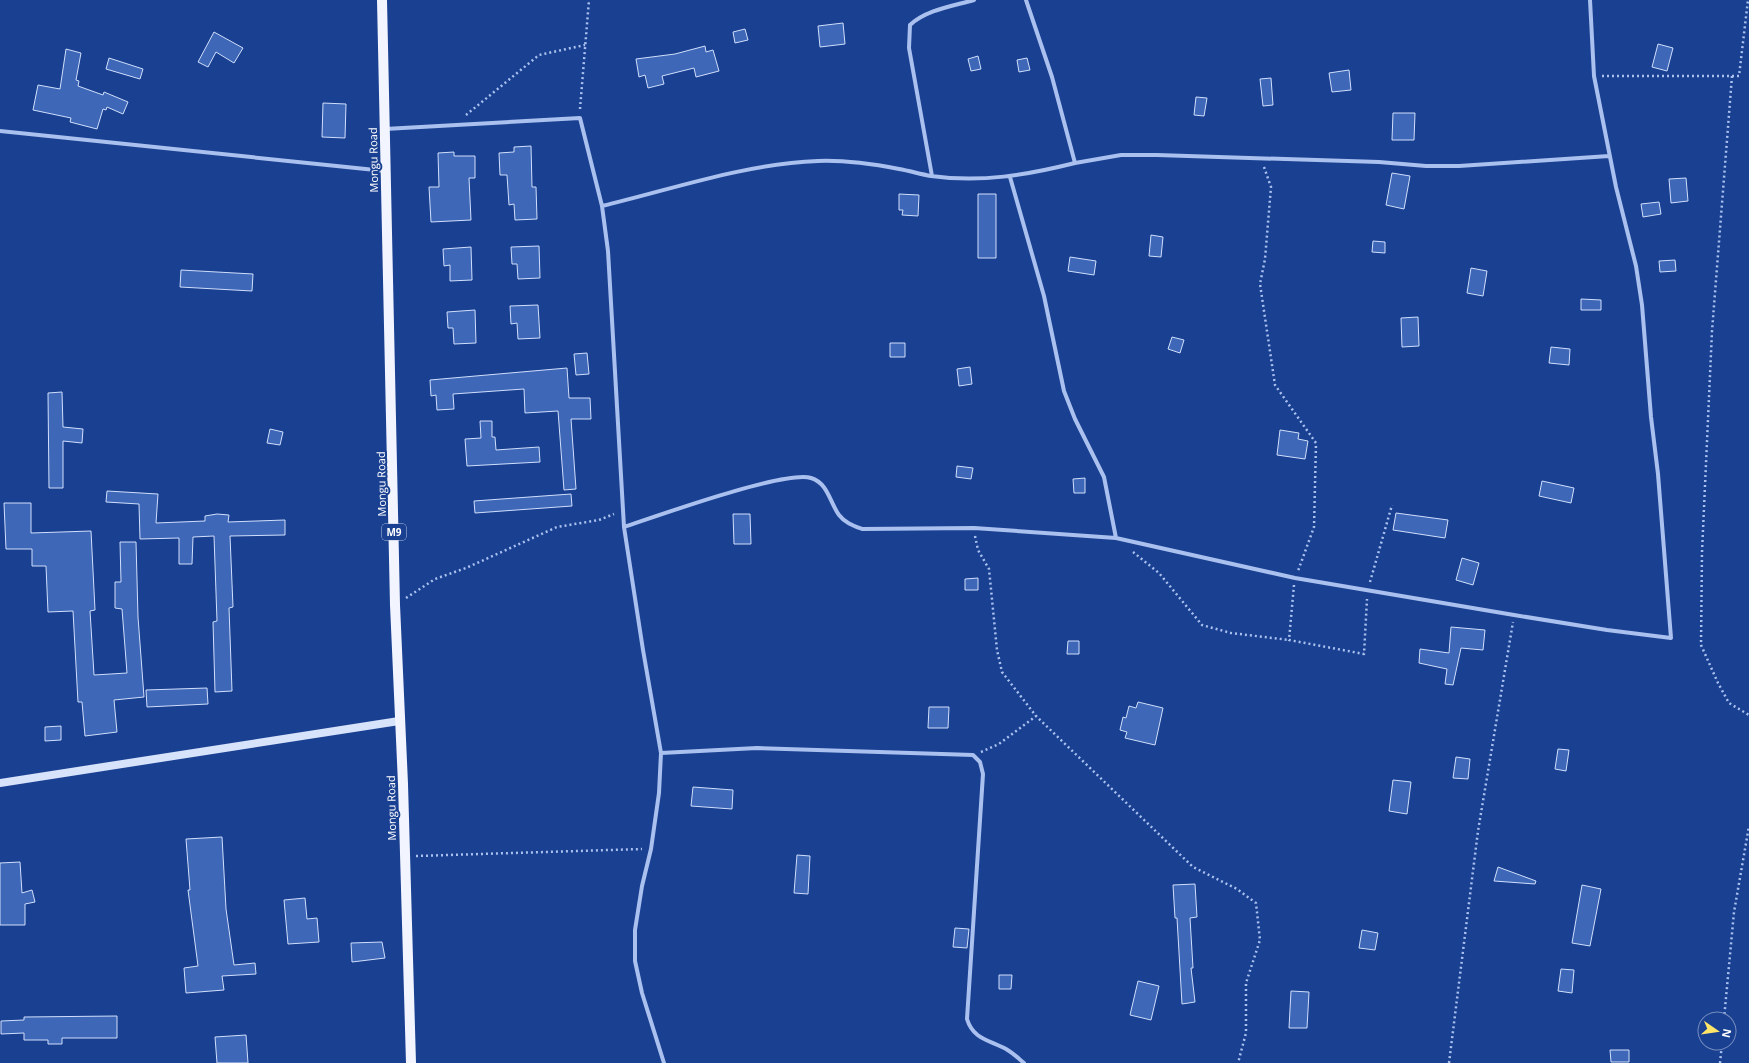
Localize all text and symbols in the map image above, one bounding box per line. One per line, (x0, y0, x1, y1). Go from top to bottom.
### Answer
street label: Mongu Road (365, 127, 381, 193)
street label: Mongu Road (373, 451, 389, 517)
road number: M9 (382, 524, 406, 540)
street label: Mongu Road (383, 775, 399, 841)
north arrow (1697, 1011, 1737, 1051)
text: N (1719, 1027, 1736, 1039)

